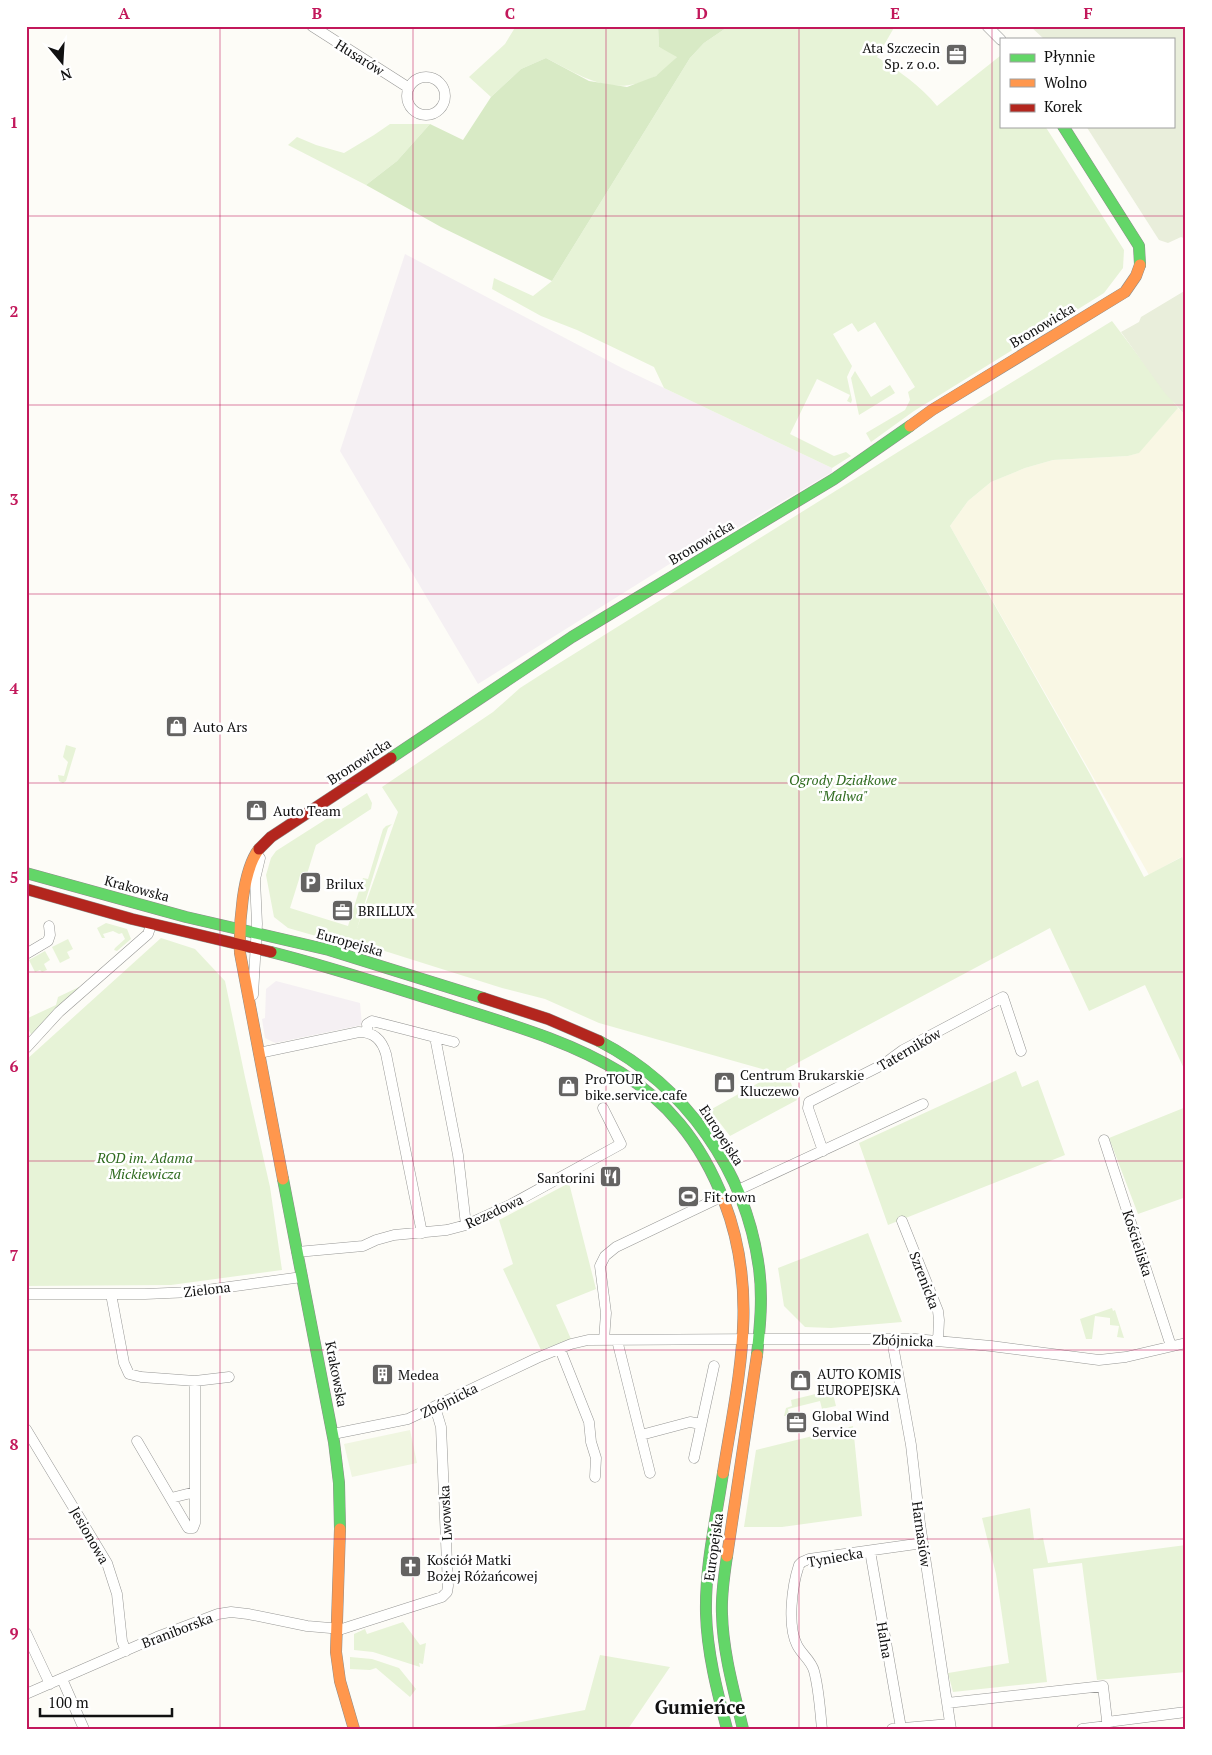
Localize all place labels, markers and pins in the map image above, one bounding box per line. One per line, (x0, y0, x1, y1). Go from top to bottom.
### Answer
place label: Ata Szczecin Sp. z o.o. (862, 38, 941, 73)
office icon: Ata Szczecin Sp. z o.o. (944, 43, 968, 67)
shop icon: Auto Ars (165, 714, 189, 738)
place label: Auto Ars (193, 717, 248, 736)
shop icon: Auto Team (245, 798, 269, 822)
place label: Auto Team (273, 801, 341, 820)
parking icon: Brilux (298, 871, 322, 895)
place label: Brilux (326, 874, 364, 893)
office icon: BRILLUX (330, 898, 354, 922)
place label: BRILLUX (358, 901, 415, 920)
place label: Centrum Brukarskie Kluczewo (740, 1065, 864, 1100)
place label: ProTOUR bike.service.cafe (585, 1069, 687, 1104)
shop icon: Centrum Brukarskie Kluczewo (712, 1070, 736, 1094)
shop icon: ProTOUR bike.service.cafe (557, 1074, 581, 1098)
restaurant icon: Santorini (599, 1165, 623, 1189)
place label: Santorini (537, 1168, 595, 1187)
sports icon: Fit town (676, 1184, 700, 1208)
place label: Fit town (704, 1187, 756, 1206)
building icon: Medea (370, 1362, 394, 1386)
place label: AUTO KOMIS EUROPEJSKA (817, 1364, 902, 1399)
place label: Medea (398, 1365, 439, 1384)
shop icon: AUTO KOMIS EUROPEJSKA (789, 1369, 813, 1393)
place label: Global Wind Service (812, 1406, 890, 1441)
office icon: Global Wind Service (784, 1411, 808, 1435)
place label: Kościół Matki Bożej Różańcowej (427, 1550, 538, 1585)
church icon: Kościół Matki Bożej Różańcowej (399, 1555, 423, 1579)

